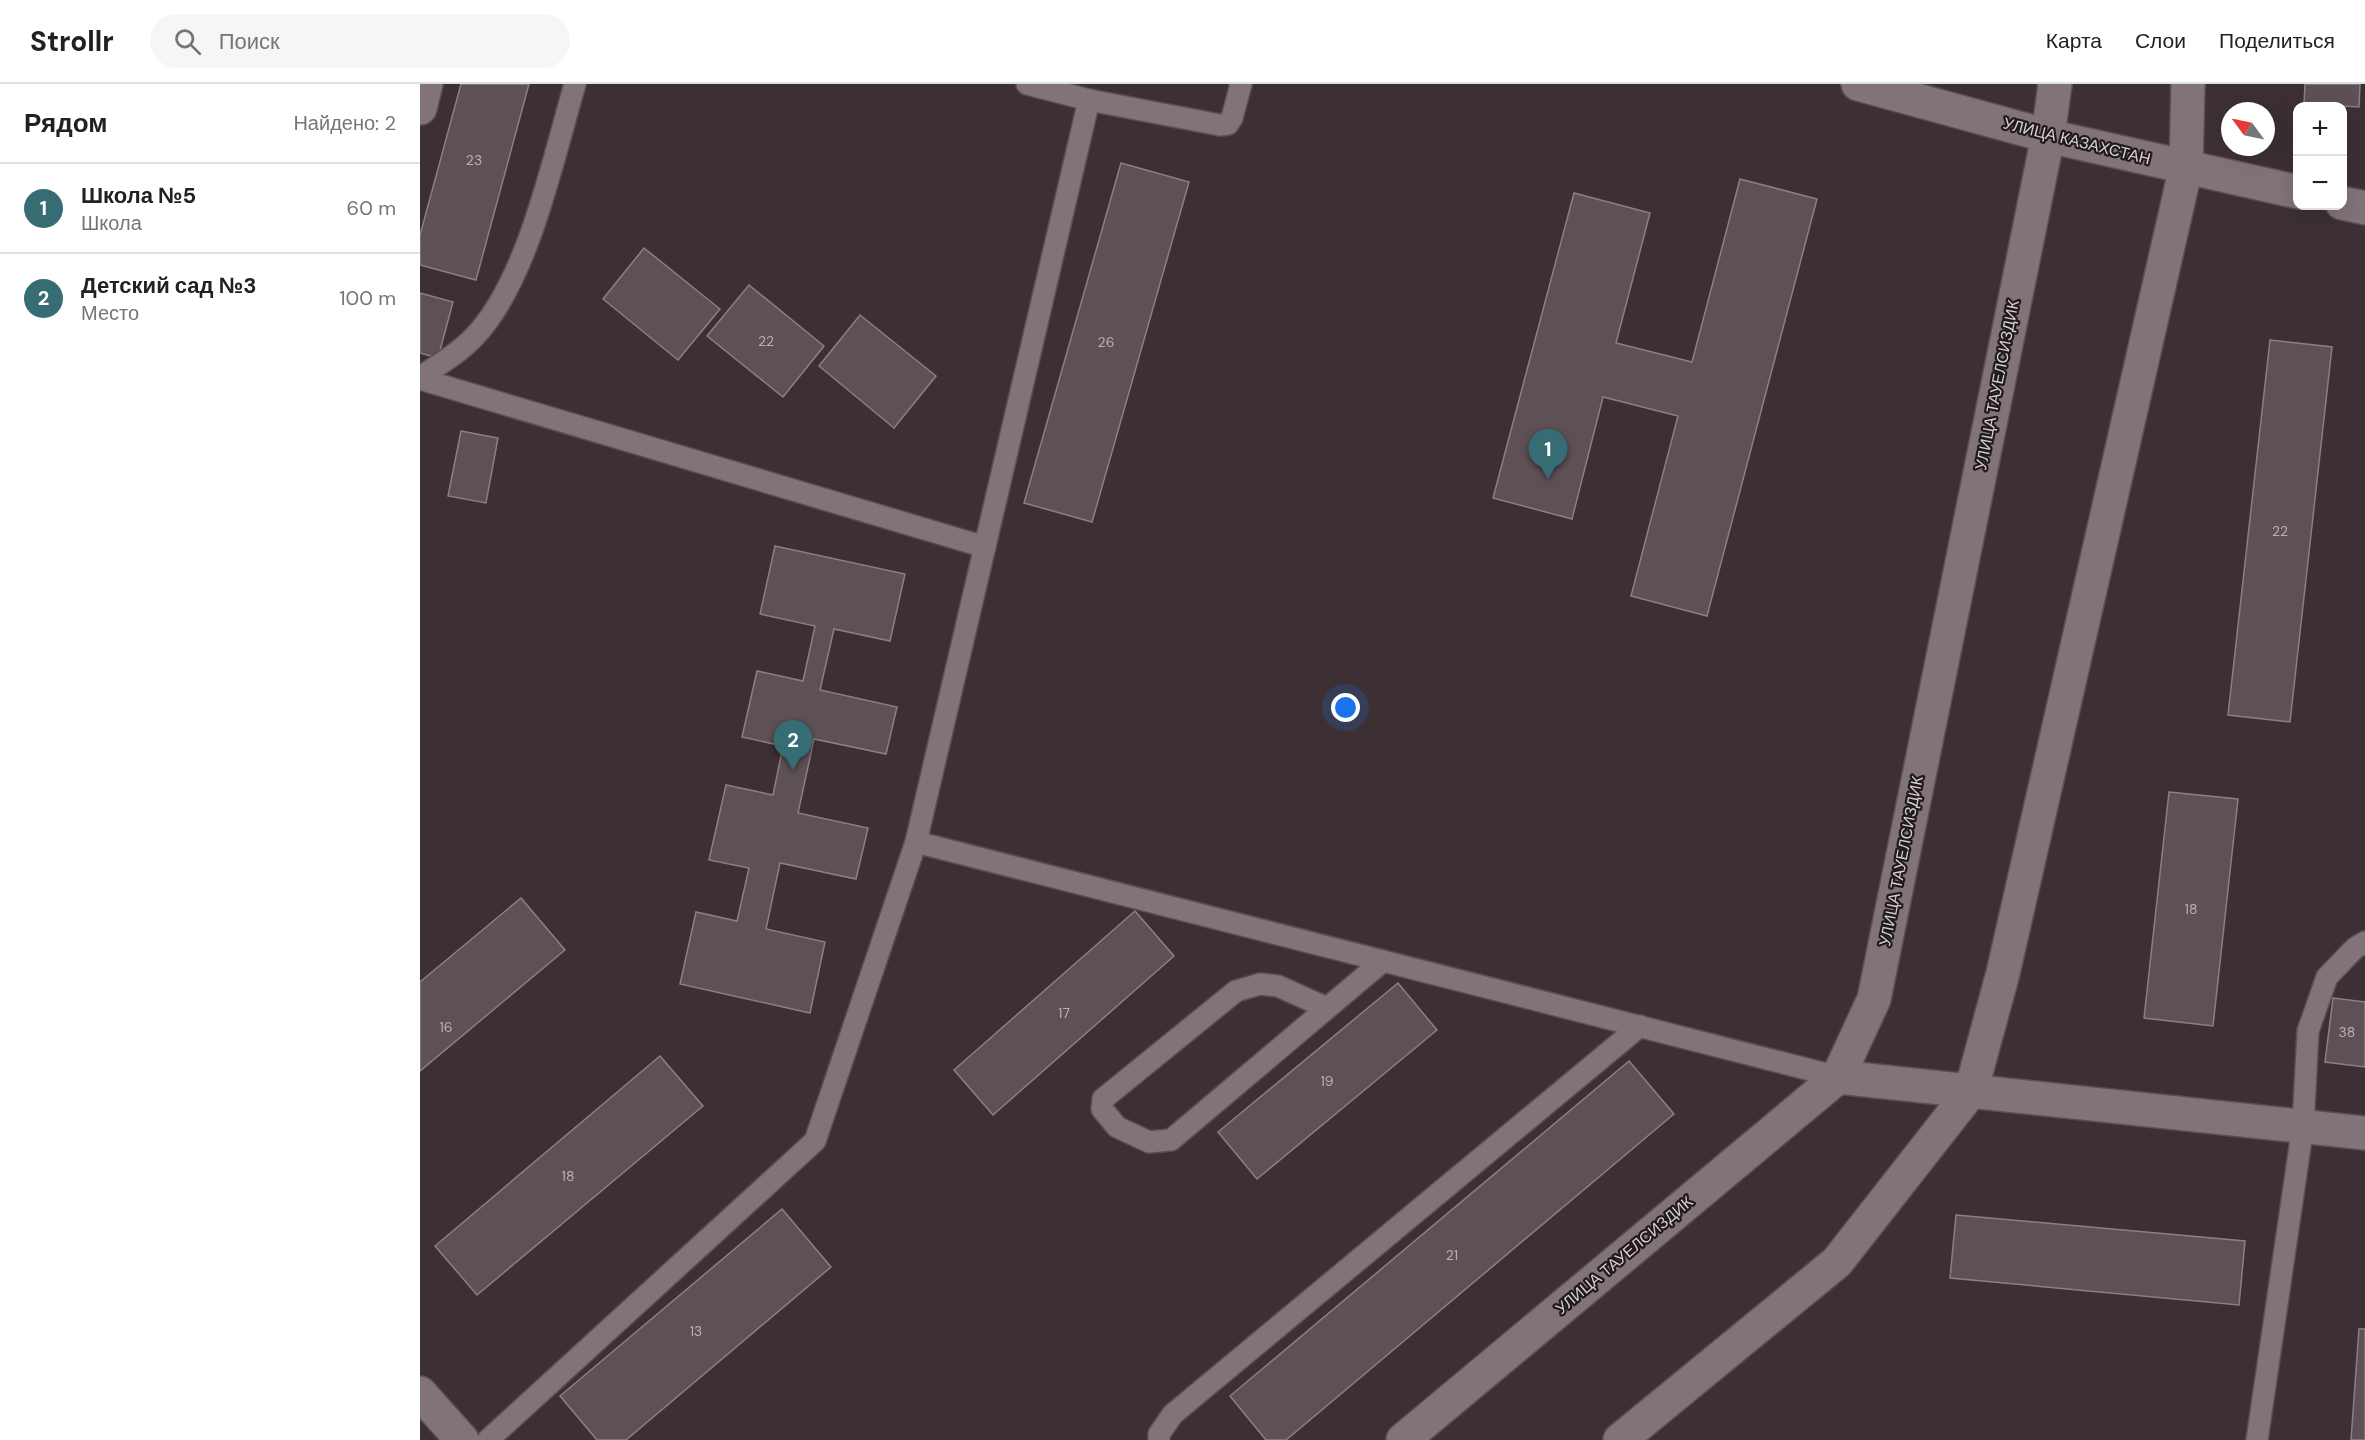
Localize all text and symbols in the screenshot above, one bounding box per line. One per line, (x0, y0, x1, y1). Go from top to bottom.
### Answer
search box (150, 14, 570, 68)
text: Strollr (30, 23, 114, 60)
icon: search (171, 25, 204, 58)
text: Поиск (219, 27, 280, 56)
text: Карта (2046, 27, 2102, 55)
text: Слои (2135, 27, 2186, 55)
text: Поделиться (2219, 27, 2335, 55)
north arrow (2221, 102, 2275, 156)
map controls (2293, 102, 2347, 210)
button: + (2293, 102, 2347, 156)
text: Рядом (24, 106, 107, 140)
text: Найдено: 2 (293, 110, 396, 136)
street label: УЛИЦА КАЗАХСТАН (2001, 113, 2153, 169)
house number: 23 (466, 151, 482, 169)
button: − (2293, 156, 2347, 210)
text: Школа №5 (81, 181, 196, 210)
text: 1 (40, 195, 47, 221)
text: 60 m (347, 195, 396, 221)
text: Школа (81, 210, 142, 236)
text: Детский сад №3 (81, 271, 257, 300)
text: 2 (38, 285, 49, 311)
text: 100 m (339, 285, 396, 311)
street label: УЛИЦА ТАУЕЛСИЗДИК (1970, 297, 2024, 472)
text: Место (81, 300, 139, 326)
house number: 22 (758, 332, 774, 350)
house number: 26 (1098, 333, 1114, 351)
pin: 1 (1528, 430, 1568, 479)
house number: 22 (2272, 522, 2288, 540)
your location (1331, 693, 1360, 722)
pin: 2 (774, 720, 812, 770)
street label: УЛИЦА ТАУЕЛСИЗДИК (1874, 773, 1928, 948)
house number: 18 (2185, 900, 2197, 918)
house number: 17 (1058, 1004, 1070, 1022)
house number: 16 (439, 1018, 453, 1036)
house number: 38 (2339, 1023, 2355, 1041)
house number: 19 (1320, 1072, 1334, 1090)
house number: 18 (562, 1167, 574, 1185)
street label: УЛИЦА ТАУЕЛСИЗДИК (1551, 1191, 1698, 1319)
house number: 21 (1446, 1246, 1458, 1264)
house number: 13 (690, 1322, 702, 1340)

